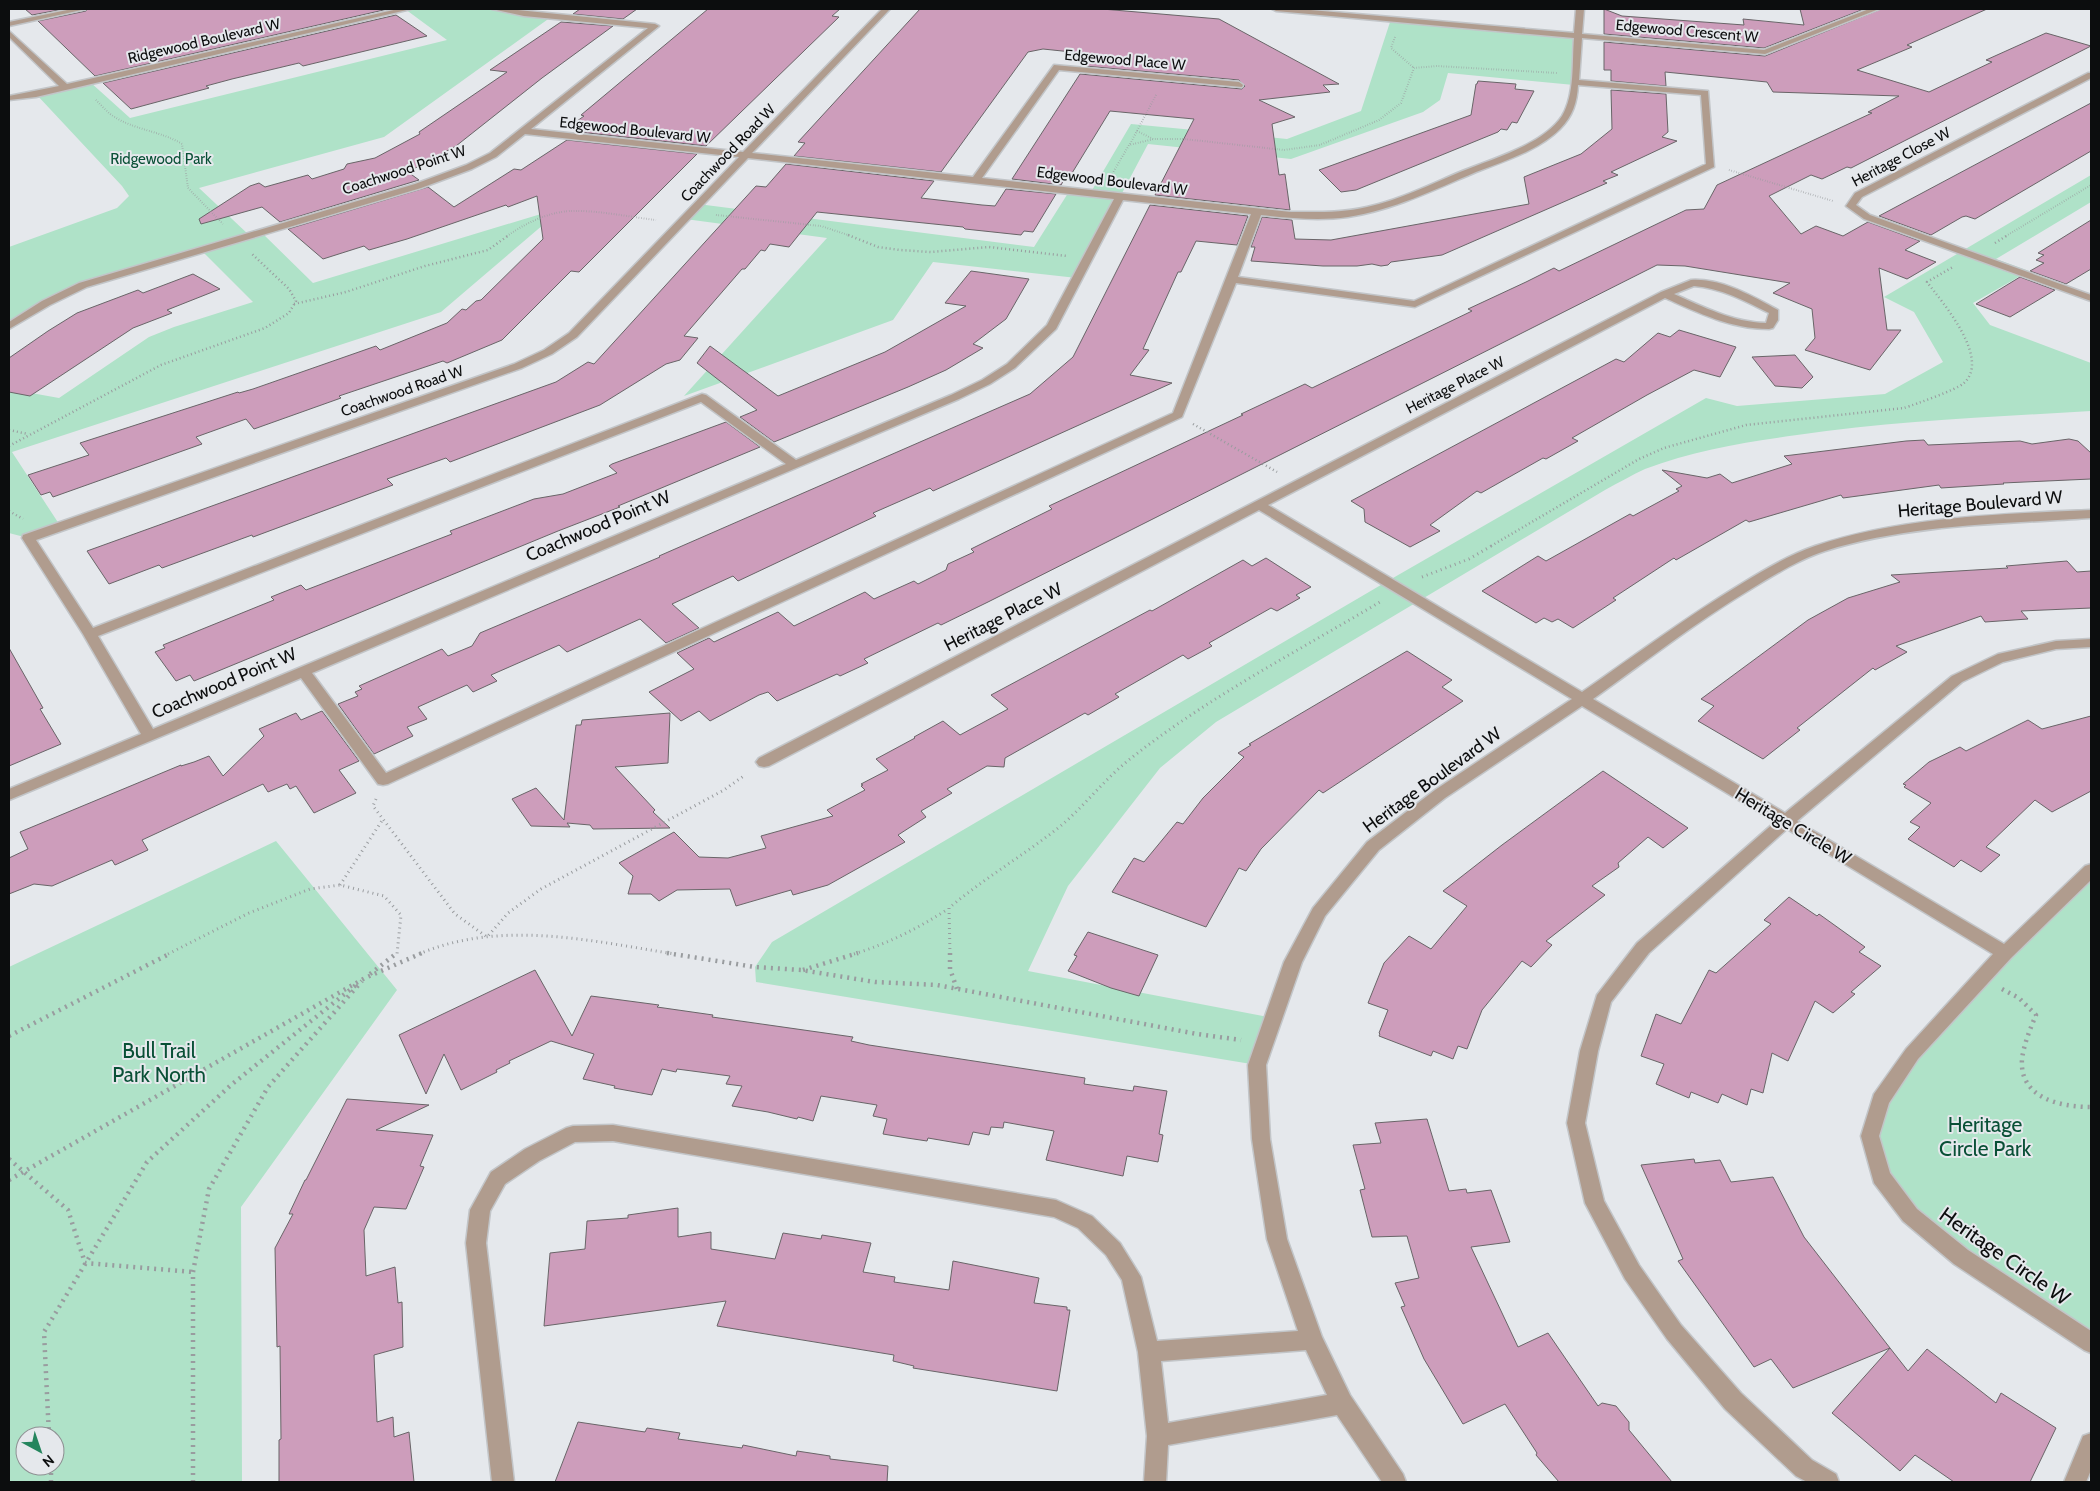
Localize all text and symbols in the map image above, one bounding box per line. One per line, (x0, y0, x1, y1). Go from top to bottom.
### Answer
street label: Ridgewood Boulevard W (126, 15, 283, 67)
street label: Edgewood Crescent W (1615, 16, 1760, 46)
street label: Edgewood Place W (1064, 46, 1187, 74)
street label: Coachwood Road W (677, 100, 780, 205)
street label: Edgewood Boulevard W (559, 113, 712, 147)
street label: Heritage Close W (1849, 123, 1954, 191)
street label: Coachwood Point W (340, 141, 469, 198)
park label: Ridgewood Park (110, 150, 212, 168)
street label: Edgewood Boulevard W (1036, 163, 1189, 199)
street label: Heritage Place W (1403, 352, 1508, 418)
street label: Coachwood Road W (338, 361, 466, 420)
street label: Coachwood Point W (522, 486, 674, 566)
street label: Heritage Boulevard W (1897, 486, 2063, 522)
street label: Heritage Place W (940, 578, 1066, 656)
street label: Coachwood Point W (148, 643, 300, 723)
street label: Heritage Boulevard W (1359, 722, 1505, 838)
street label: Heritage Circle W (1731, 783, 1855, 869)
park label: Bull Trail Park North (112, 1038, 206, 1087)
park label: Heritage Circle Park (1939, 1112, 2032, 1161)
street label: Heritage Circle W (1935, 1202, 2075, 1310)
north arrow (15, 1426, 65, 1476)
text: N (39, 1451, 58, 1471)

